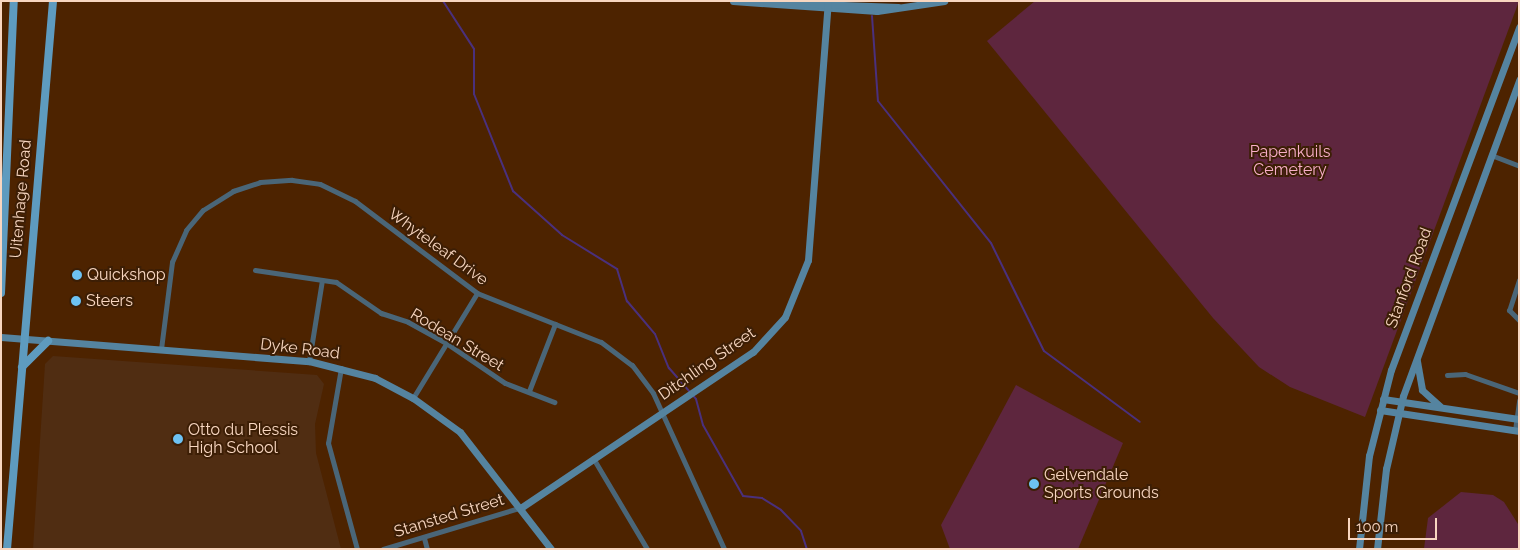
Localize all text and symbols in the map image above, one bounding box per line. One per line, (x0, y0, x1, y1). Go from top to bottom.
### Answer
street label: Uitenhage Road (6, 139, 36, 259)
park label: Papenkuils Cemetery (1250, 142, 1330, 180)
street label: Whyteleaf Drive (384, 204, 492, 290)
street label: Stanford Road (1382, 225, 1436, 331)
place label: Quickshop (87, 265, 166, 285)
marker: Quickshop (71, 269, 83, 281)
place label: Steers (86, 291, 133, 311)
marker: Steers (70, 295, 82, 307)
street label: Rodean Street (407, 305, 507, 375)
street label: Ditchling Street (655, 324, 759, 404)
street label: Dyke Road (259, 335, 341, 363)
place label: Otto du Plessis High School (188, 420, 298, 458)
marker: Otto du Plessis High School (172, 433, 184, 445)
place label: Gelvendale Sports Grounds (1044, 465, 1159, 503)
marker: Gelvendale Sports Grounds (1028, 478, 1040, 490)
street label: Stansted Street (392, 490, 506, 542)
scale bar (1350, 508, 1439, 540)
text: 100 m (1356, 518, 1398, 536)

